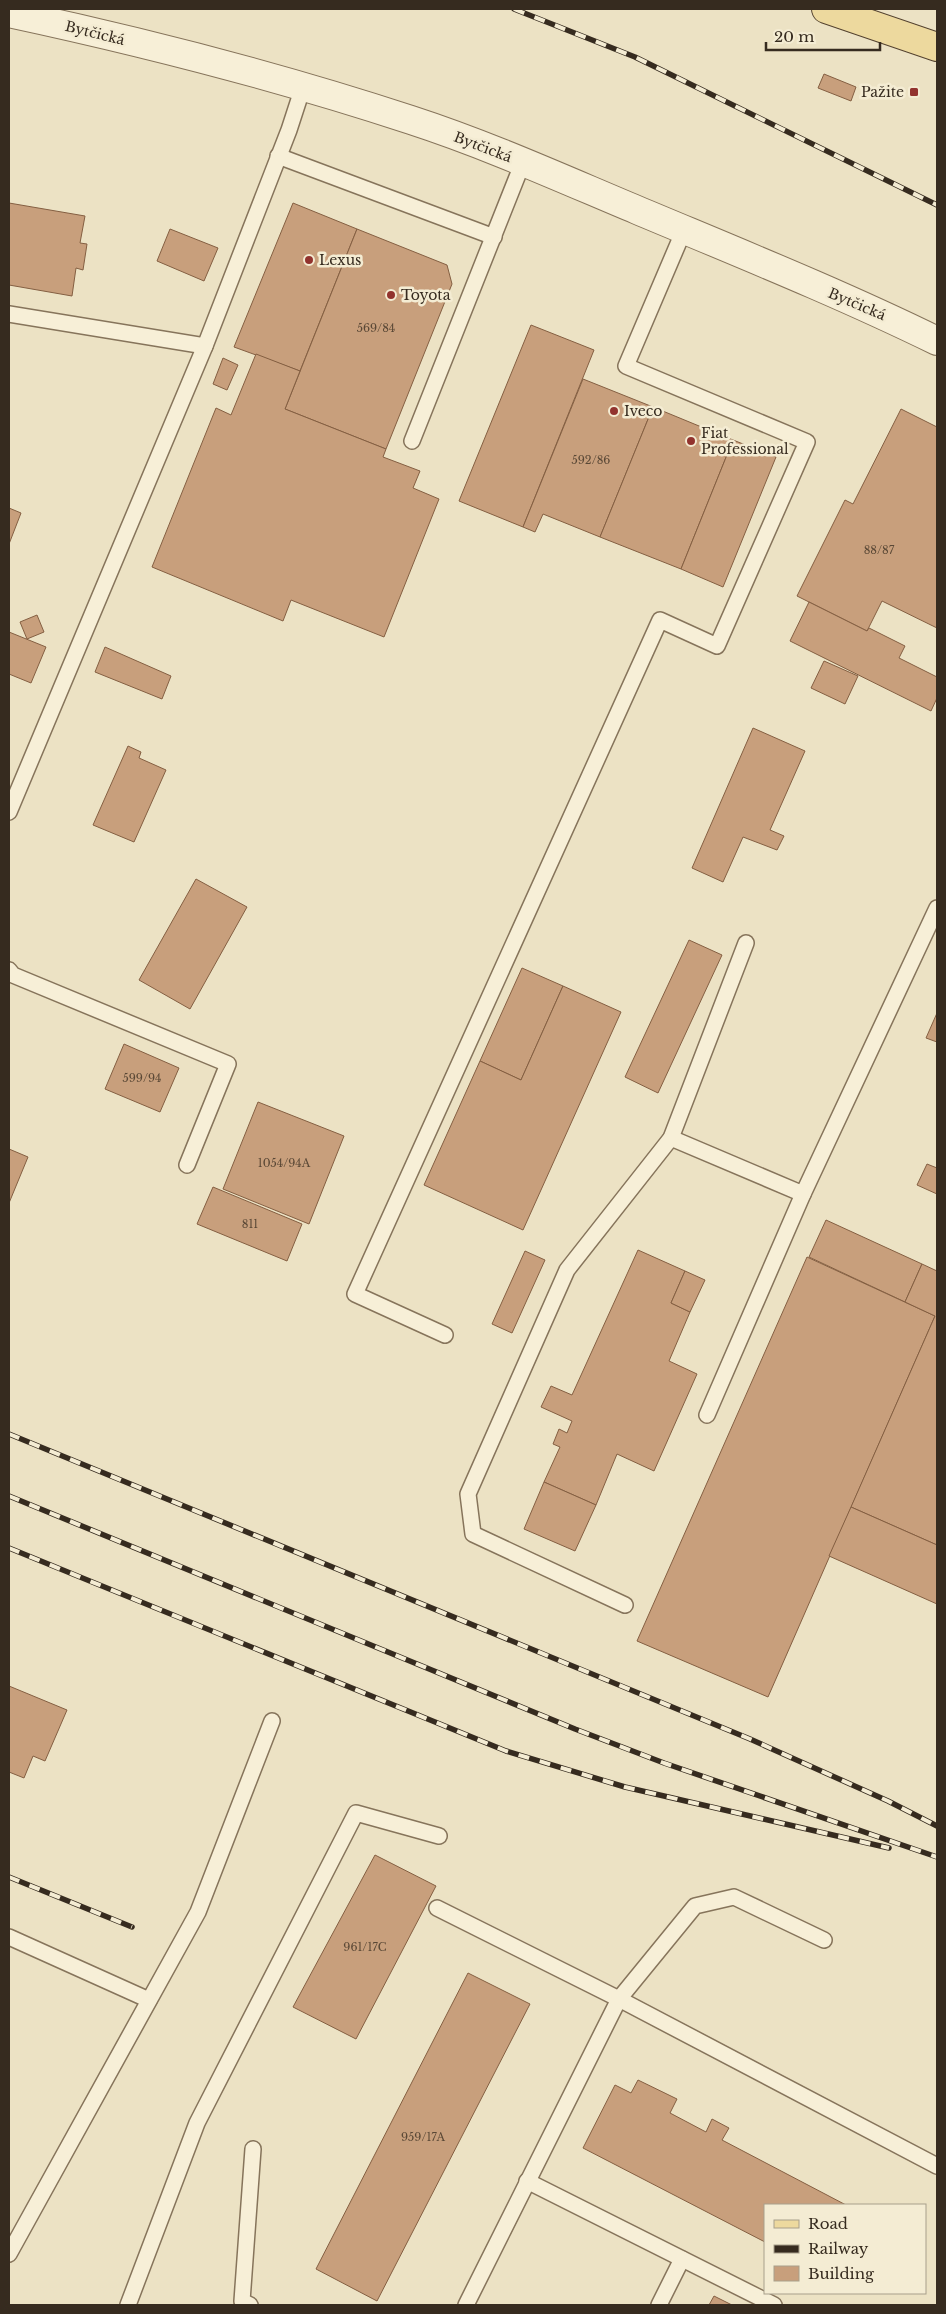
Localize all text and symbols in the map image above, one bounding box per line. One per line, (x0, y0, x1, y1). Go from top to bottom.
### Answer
street label: Bytčická (63, 17, 127, 49)
scale bar (766, 20, 880, 52)
text: 20 m (774, 27, 814, 46)
place label: Pažite (861, 83, 904, 101)
marker: Pažite (908, 86, 920, 98)
street label: Bytčická (451, 128, 515, 166)
place label: Lexus (319, 251, 361, 269)
marker: Lexus (303, 254, 315, 266)
street label: Bytčická (825, 284, 889, 324)
place label: Toyota (401, 286, 451, 304)
marker: Toyota (385, 289, 397, 301)
house number: 569/84 (357, 321, 395, 335)
place label: Iveco (624, 402, 662, 420)
marker: Iveco (608, 405, 620, 417)
place label: Fiat Professional (701, 424, 789, 458)
marker: Fiat Professional (685, 435, 697, 447)
house number: 592/86 (572, 453, 610, 467)
house number: 88/87 (864, 543, 895, 557)
house number: 599/94 (123, 1071, 161, 1085)
house number: 1054/94A (258, 1156, 311, 1170)
house number: 811 (242, 1217, 258, 1231)
house number: 961/17C (343, 1940, 387, 1954)
house number: 959/17A (401, 2130, 445, 2144)
legend (764, 2204, 926, 2294)
text: Road (808, 2214, 848, 2233)
text: Railway (808, 2239, 869, 2258)
text: Building (808, 2264, 875, 2283)

